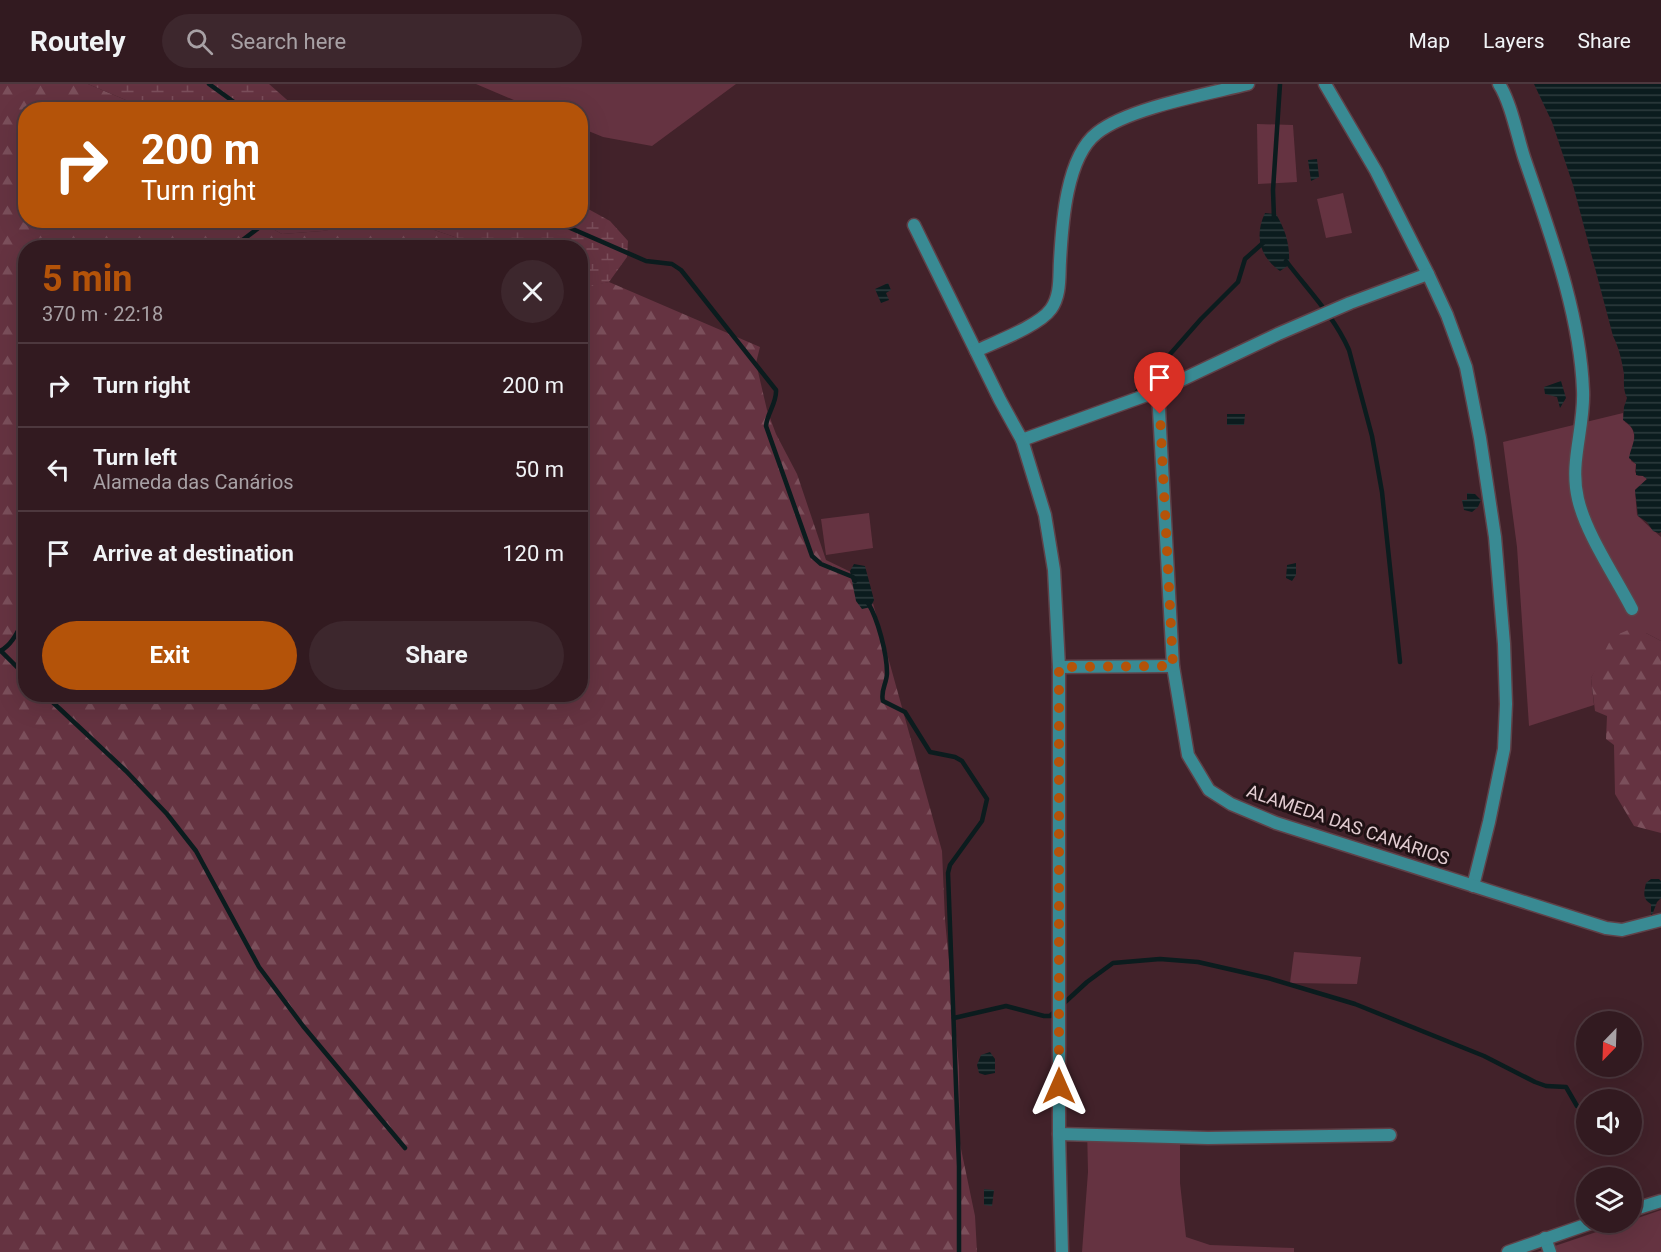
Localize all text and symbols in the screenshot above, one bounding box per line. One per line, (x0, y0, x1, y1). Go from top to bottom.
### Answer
search box (162, 14, 582, 68)
text: Routely (30, 25, 126, 58)
icon: search (183, 25, 216, 58)
text: Search here (231, 29, 346, 54)
text: Map (1408, 29, 1450, 53)
text: Layers (1483, 29, 1544, 53)
text: Share (1577, 29, 1631, 53)
text: 200 m (141, 125, 260, 174)
icon: right (42, 126, 120, 204)
text: Turn right (141, 175, 256, 207)
text: 5 min (42, 258, 133, 300)
button: close (501, 260, 564, 323)
text: 370 m · 22:18 (42, 302, 163, 326)
pin (1134, 352, 1185, 414)
icon: arrive (1143, 361, 1176, 394)
icon: right (42, 369, 75, 402)
text: Turn right (93, 373, 190, 398)
text: 200 m (502, 373, 564, 398)
text: Turn left (93, 445, 177, 470)
icon: left (42, 453, 75, 486)
text: 50 m (515, 457, 564, 482)
text: Alameda das Canários (93, 470, 294, 494)
icon: arrive (42, 537, 75, 570)
text: Arrive at destination (93, 541, 294, 566)
text: 120 m (502, 541, 564, 566)
button: Exit (42, 621, 297, 690)
button: Share (309, 621, 564, 690)
street label: ALAMEDA DAS CANÁRIOS (1244, 780, 1453, 869)
north arrow (1576, 1011, 1642, 1077)
map controls (1576, 1011, 1642, 1233)
position arrow (1027, 1054, 1091, 1118)
button: sound (1576, 1089, 1642, 1155)
button: layers (1576, 1167, 1642, 1233)

